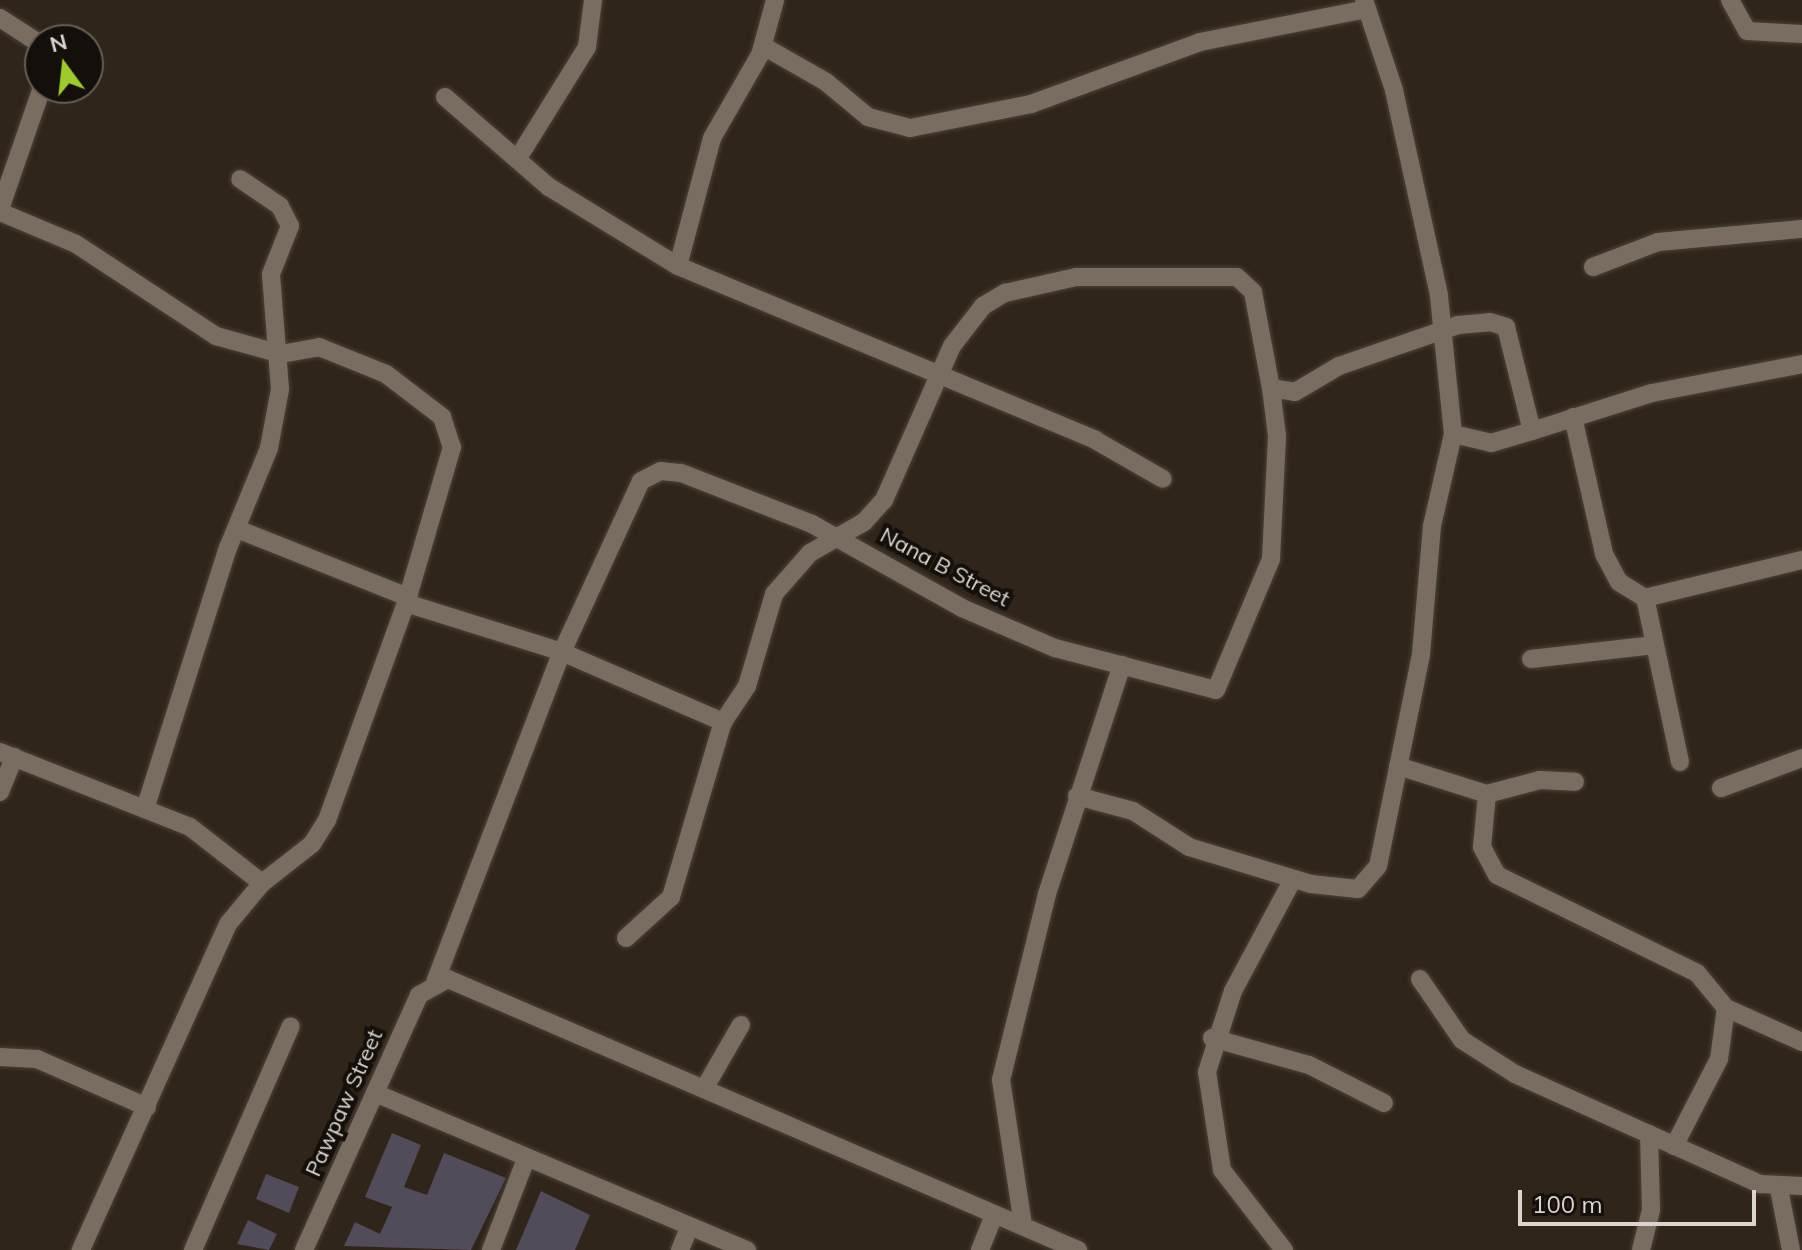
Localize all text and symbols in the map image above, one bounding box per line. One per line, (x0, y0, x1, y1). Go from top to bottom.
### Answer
north arrow (24, 24, 104, 104)
text: N (47, 27, 70, 58)
street label: Nana B Street (876, 522, 1014, 612)
street label: Pawpaw Street (300, 1025, 388, 1181)
scale bar (1522, 1174, 1760, 1224)
text: 100 m (1532, 1189, 1603, 1219)

